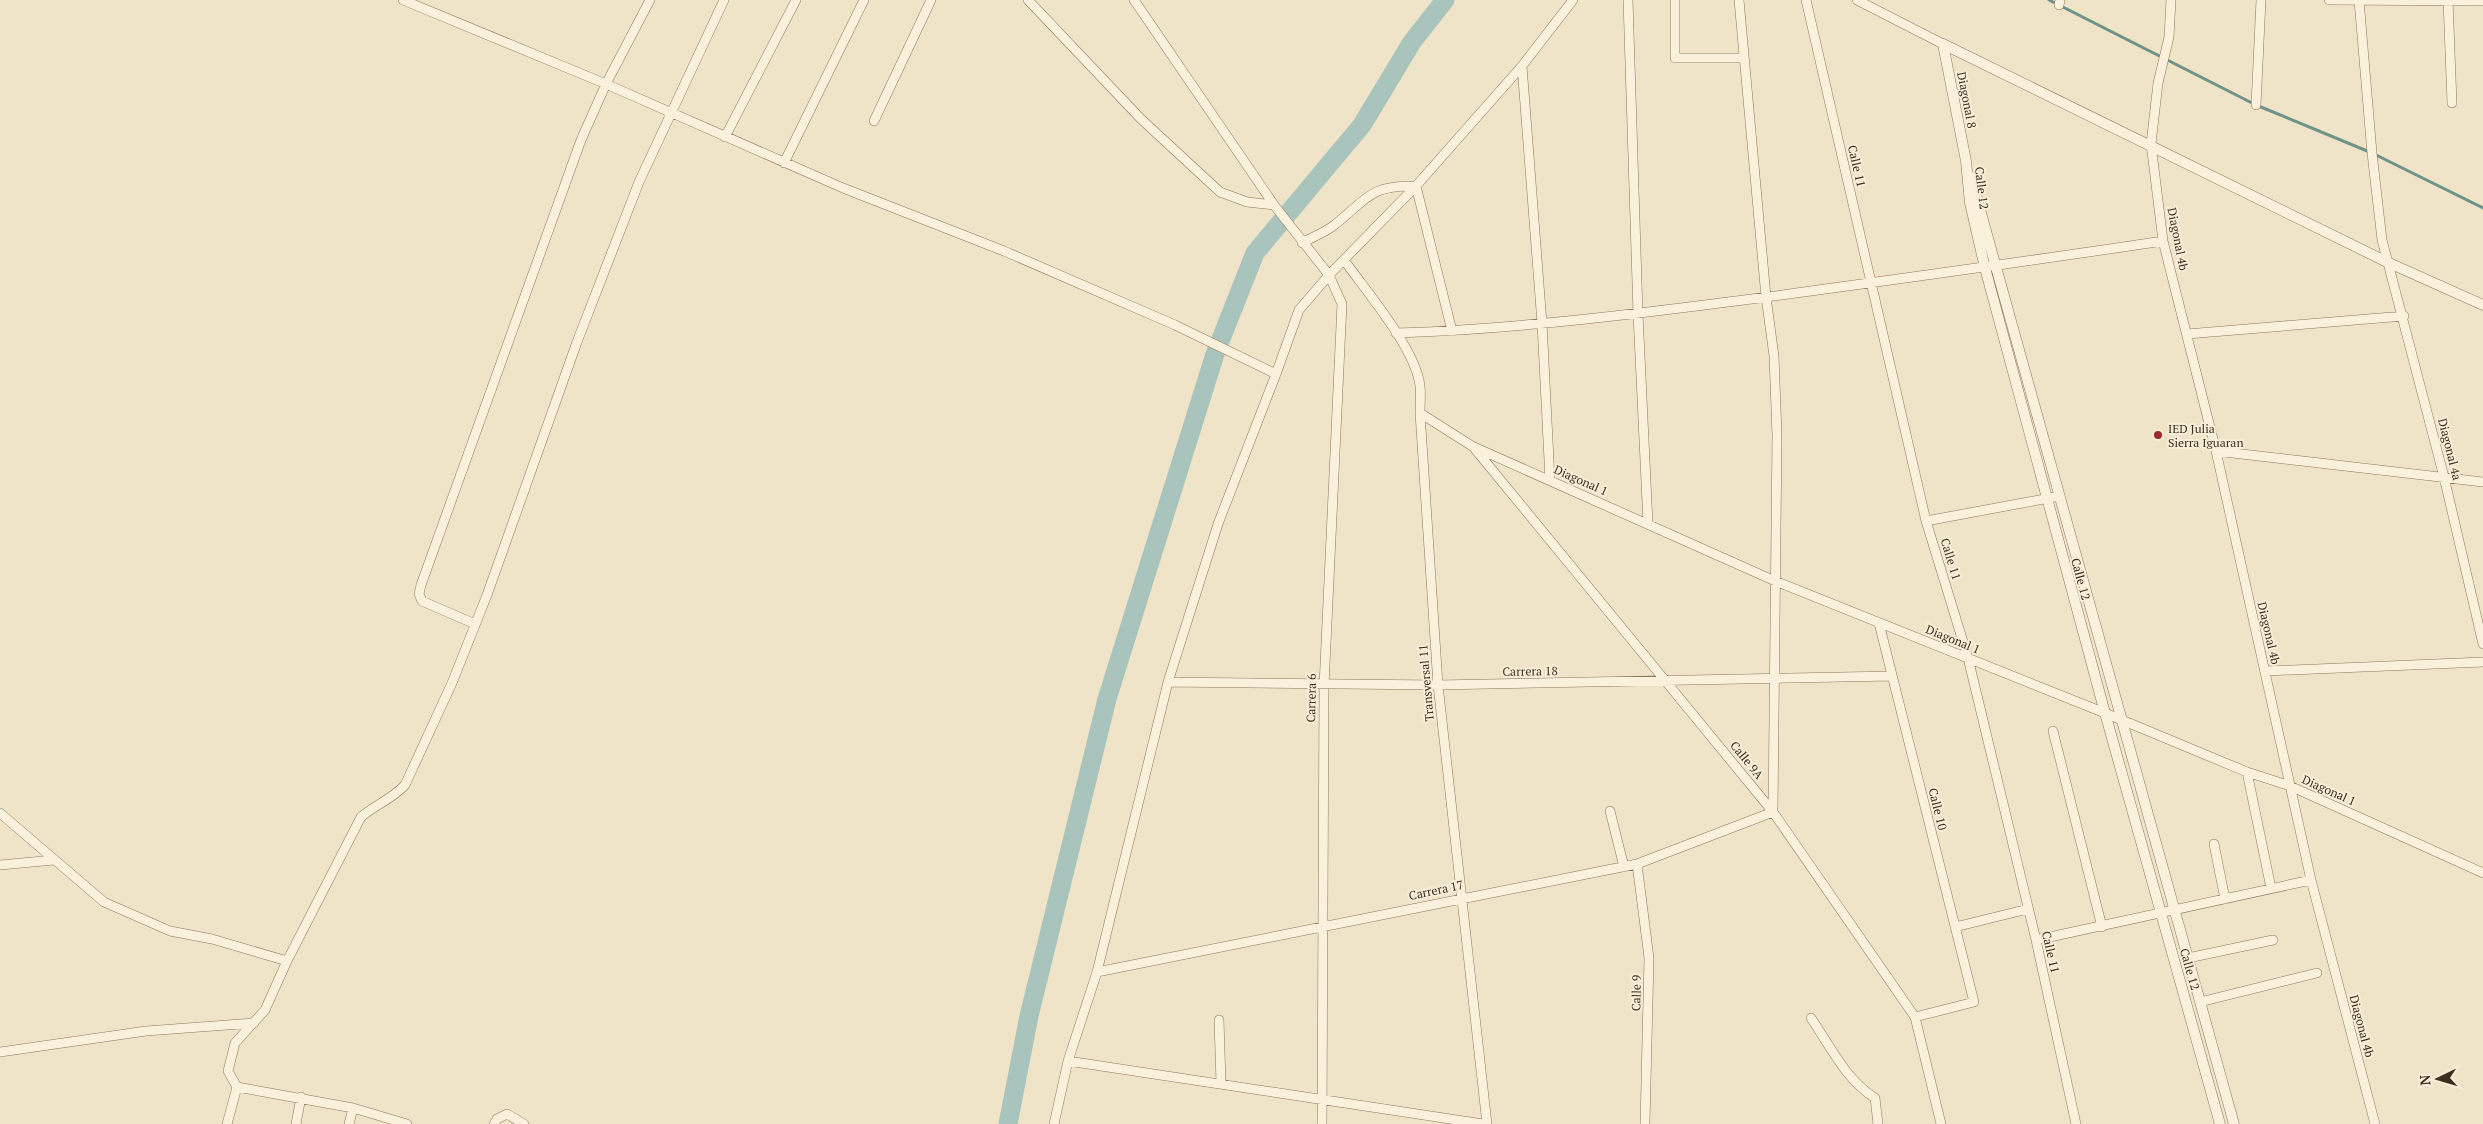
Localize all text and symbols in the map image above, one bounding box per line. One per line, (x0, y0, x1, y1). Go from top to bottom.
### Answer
street label: Diagonal 8 (1954, 70, 1980, 130)
street label: Calle 11 (1845, 143, 1869, 189)
street label: Calle 12 (1972, 166, 1992, 210)
street label: Diagonal 4b (2165, 206, 2192, 272)
street label: Diagonal 4a (2435, 416, 2465, 482)
place label: IED Julia Sierra Iguaran (2168, 421, 2244, 450)
marker: IED Julia Sierra Iguaran (2152, 429, 2164, 441)
street label: Diagonal 1 (1552, 462, 1610, 498)
street label: Calle 11 (1938, 536, 1964, 582)
street label: Calle 12 (2068, 556, 2094, 602)
street label: Diagonal 4b (2255, 600, 2284, 666)
street label: Diagonal 1 (1924, 621, 1982, 657)
street label: Transversal 11 (1415, 644, 1437, 722)
street label: Carrera 18 (1502, 663, 1558, 679)
street label: Carrera 6 (1303, 673, 1319, 723)
street label: Calle 9A (1727, 738, 1767, 783)
street label: Diagonal 1 (2300, 772, 2358, 808)
street label: Calle 10 (1926, 786, 1950, 832)
street label: Carrera 17 (1407, 877, 1465, 903)
street label: Calle 11 (2039, 929, 2063, 975)
street label: Calle 12 (2177, 946, 2203, 992)
street label: Calle 9 (1628, 975, 1644, 1011)
street label: Diagonal 4b (2347, 993, 2378, 1059)
north arrow (2413, 1054, 2463, 1104)
text: N (2415, 1074, 2434, 1086)

